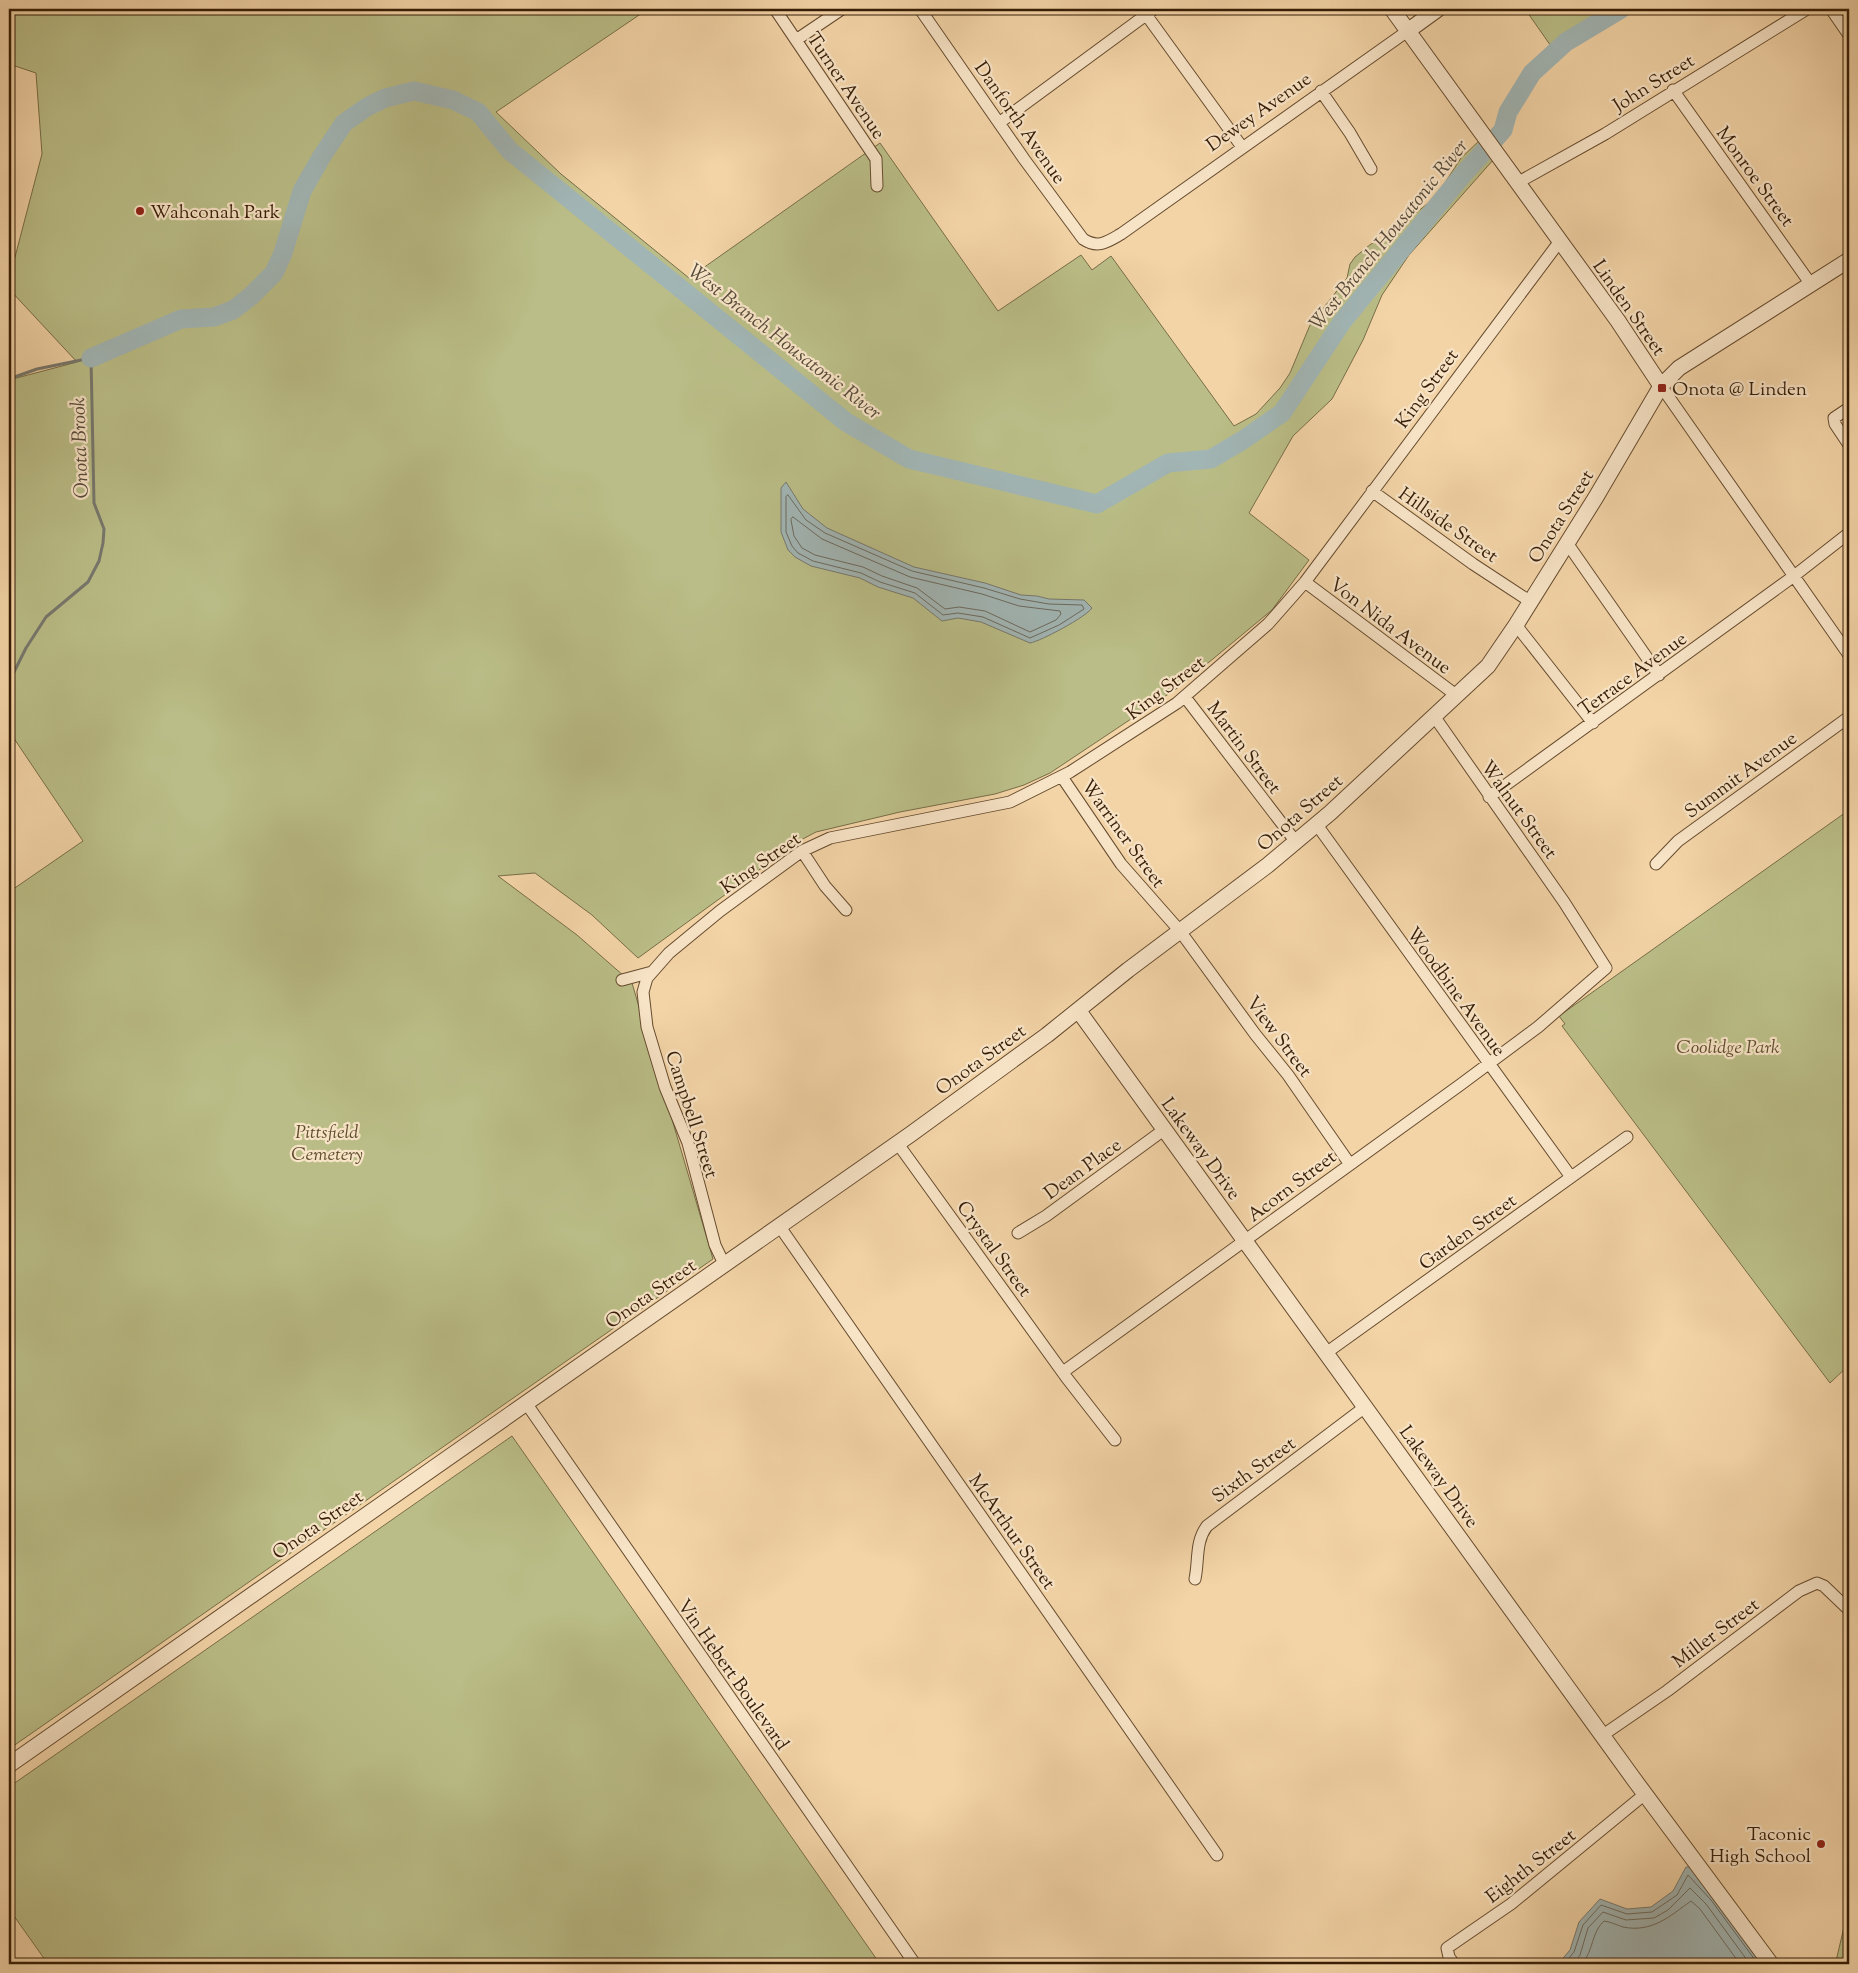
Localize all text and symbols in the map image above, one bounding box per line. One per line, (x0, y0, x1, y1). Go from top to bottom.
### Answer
street label: Turner Avenue (799, 27, 891, 146)
street label: John Street (1608, 48, 1701, 120)
street label: Danforth Avenue (967, 57, 1071, 190)
street label: Dewey Avenue (1201, 67, 1318, 159)
street label: Monroe Street (1708, 122, 1800, 234)
water label: West Branch Housatonic River (1304, 134, 1476, 337)
place label: Wahconah Park (150, 200, 281, 227)
marker: Wahconah Park (134, 205, 146, 217)
street label: Linden Street (1585, 255, 1671, 362)
water label: West Branch Housatonic River (680, 258, 886, 428)
street label: King Street (1390, 344, 1466, 435)
place label: Onota @ Linden (1672, 377, 1807, 404)
marker: Onota @ Linden (1656, 382, 1668, 394)
water label: Onota Brook (65, 397, 98, 499)
street label: Onota Street (1523, 465, 1602, 569)
street label: Hillside Street (1392, 482, 1503, 571)
street label: Von Nida Avenue (1323, 572, 1456, 682)
street label: Terrace Avenue (1574, 626, 1693, 724)
street label: King Street (1121, 650, 1212, 728)
street label: Martin Street (1199, 697, 1287, 801)
street label: Summit Avenue (1680, 726, 1803, 826)
street label: Walnut Street (1473, 756, 1563, 866)
street label: Onota Street (1252, 769, 1350, 859)
street label: Warriner Street (1073, 775, 1171, 895)
street label: King Street (716, 826, 807, 902)
street label: Woodbine Avenue (1399, 922, 1511, 1063)
street label: View Street (1239, 991, 1318, 1084)
street label: Onota Street (931, 1019, 1033, 1103)
park label: Coolidge Park (1676, 1035, 1780, 1062)
street label: Campbell Street (657, 1048, 724, 1182)
street label: Lakeway Drive (1154, 1093, 1246, 1206)
park label: Pittsfield Cemetery (291, 1120, 363, 1169)
street label: Dean Place (1039, 1133, 1128, 1207)
street label: Acorn Street (1242, 1144, 1343, 1229)
street label: Garden Street (1414, 1188, 1523, 1278)
street label: Crystal Street (949, 1196, 1037, 1303)
street label: Onota Street (600, 1253, 703, 1336)
street label: Lakeway Drive (1392, 1421, 1484, 1534)
street label: Sixth Street (1207, 1431, 1302, 1511)
street label: McArthur Street (961, 1469, 1061, 1596)
street label: Onota Street (267, 1484, 370, 1567)
street label: Miller Street (1668, 1592, 1766, 1676)
street label: Vin Hebert Boulevard (670, 1594, 794, 1757)
place label: Taconic High School (1709, 1822, 1811, 1871)
street label: Eighth Street (1481, 1823, 1583, 1911)
marker: Taconic High School (1815, 1838, 1827, 1850)

